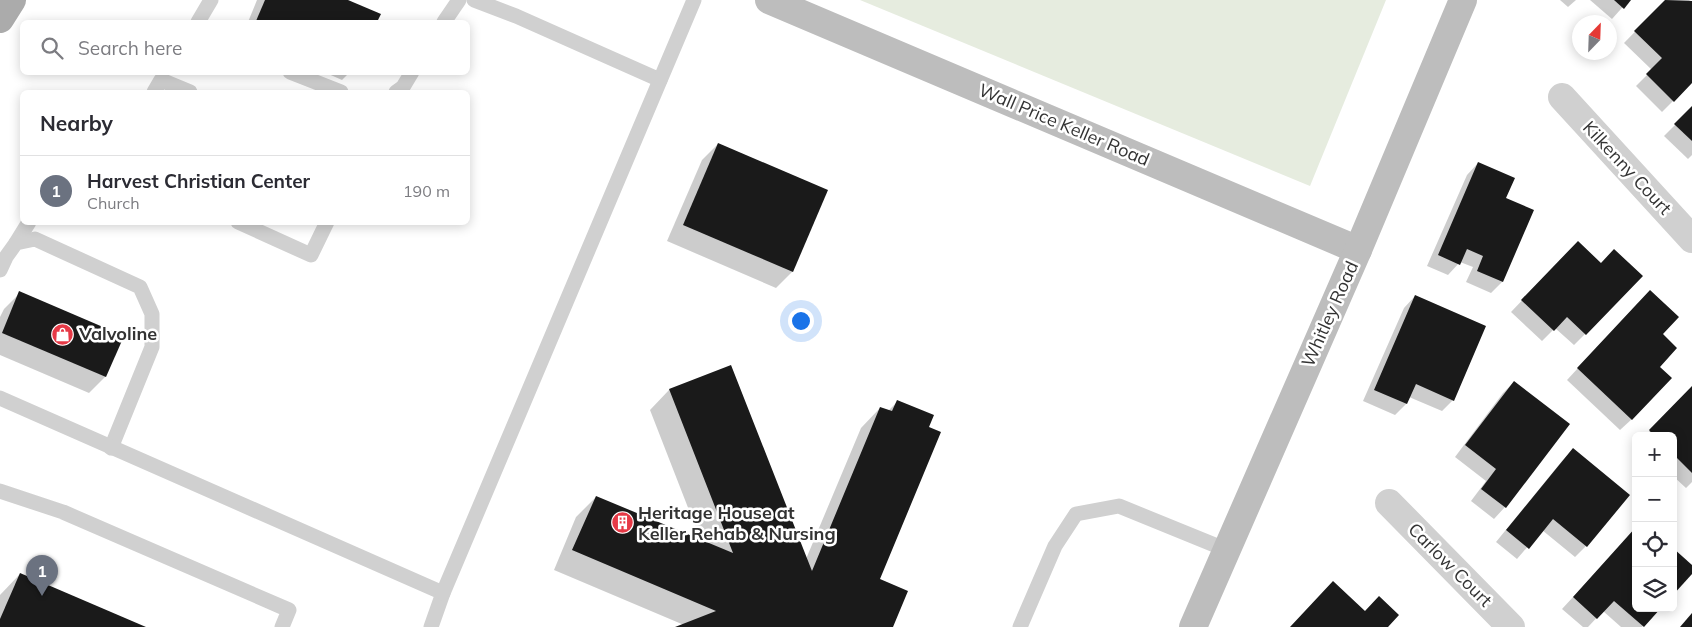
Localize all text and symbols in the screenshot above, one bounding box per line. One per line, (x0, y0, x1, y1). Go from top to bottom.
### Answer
north arrow (1572, 15, 1617, 60)
search box (20, 20, 470, 75)
icon: search (38, 34, 66, 62)
text: Search here (78, 36, 182, 60)
street label: Wall Price Keller Road (975, 78, 1153, 171)
text: Nearby (40, 110, 113, 136)
street label: Kilkenny Court (1578, 116, 1677, 219)
text: Harvest Christian Center (87, 169, 310, 193)
text: 1 (51, 181, 61, 201)
text: 190 m (403, 181, 450, 201)
text: Church (87, 193, 140, 213)
street label: Whitley Road (1296, 257, 1363, 370)
your location (788, 308, 814, 334)
shop icon: Valvoline (51, 322, 75, 346)
place label: Valvoline (78, 322, 157, 345)
map controls (1632, 432, 1677, 612)
button: + (1632, 432, 1677, 477)
button: − (1632, 477, 1677, 522)
place label: Heritage House at Keller Rehab & Nursing (638, 501, 836, 545)
building icon: Heritage House at Keller Rehab & Nursing (610, 511, 634, 535)
street label: Carlow Court (1403, 518, 1497, 612)
button: locate (1632, 522, 1677, 567)
pin: 1 (26, 555, 58, 596)
button: layers (1632, 567, 1677, 612)

